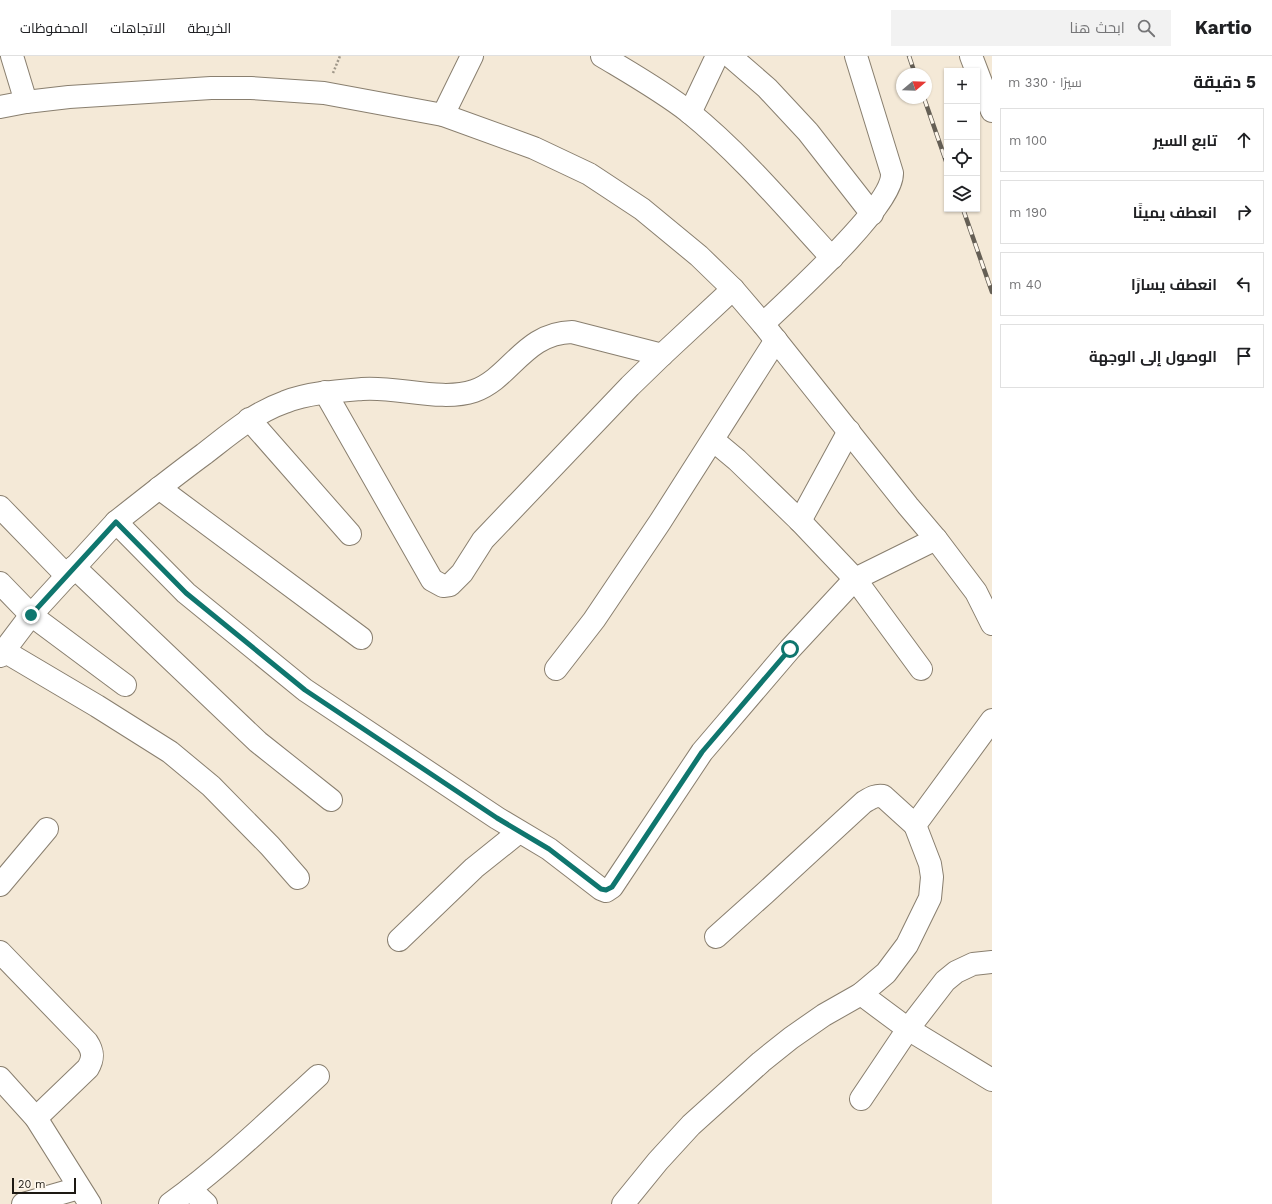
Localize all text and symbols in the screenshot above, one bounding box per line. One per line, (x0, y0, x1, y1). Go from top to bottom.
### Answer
search box (891, 10, 1171, 46)
text: Kartio (1195, 16, 1252, 39)
icon: search (1135, 17, 1157, 39)
text: ابحث هنا (1070, 19, 1125, 37)
text: المحفوظات (20, 20, 88, 36)
text: الاتجاهات (110, 20, 166, 36)
text: الخريطة (188, 20, 231, 36)
north arrow (896, 68, 932, 104)
map controls (944, 68, 980, 212)
button: + (944, 68, 980, 104)
text: 5 دقيقة (1193, 72, 1256, 92)
text: سيرًا · 330 m (1008, 75, 1082, 90)
button: − (944, 104, 980, 140)
icon: ahead (1233, 129, 1255, 151)
text: تابع السير (1153, 132, 1217, 150)
text: 100 m (1009, 133, 1047, 148)
button: locate (944, 140, 980, 176)
button: layers (944, 176, 980, 212)
icon: right (1233, 201, 1255, 223)
text: انعطف يمينًا (1133, 204, 1217, 222)
text: 190 m (1009, 205, 1047, 220)
icon: left (1233, 273, 1255, 295)
text: انعطف يسارًا (1131, 276, 1217, 294)
text: 40 m (1009, 277, 1042, 292)
icon: arrive (1233, 345, 1255, 367)
text: الوصول إلى الوجهة (1089, 348, 1217, 366)
route end (22, 606, 40, 624)
route start (781, 640, 799, 658)
scale bar (12, 1176, 76, 1195)
text: 20 m (18, 1178, 46, 1191)

